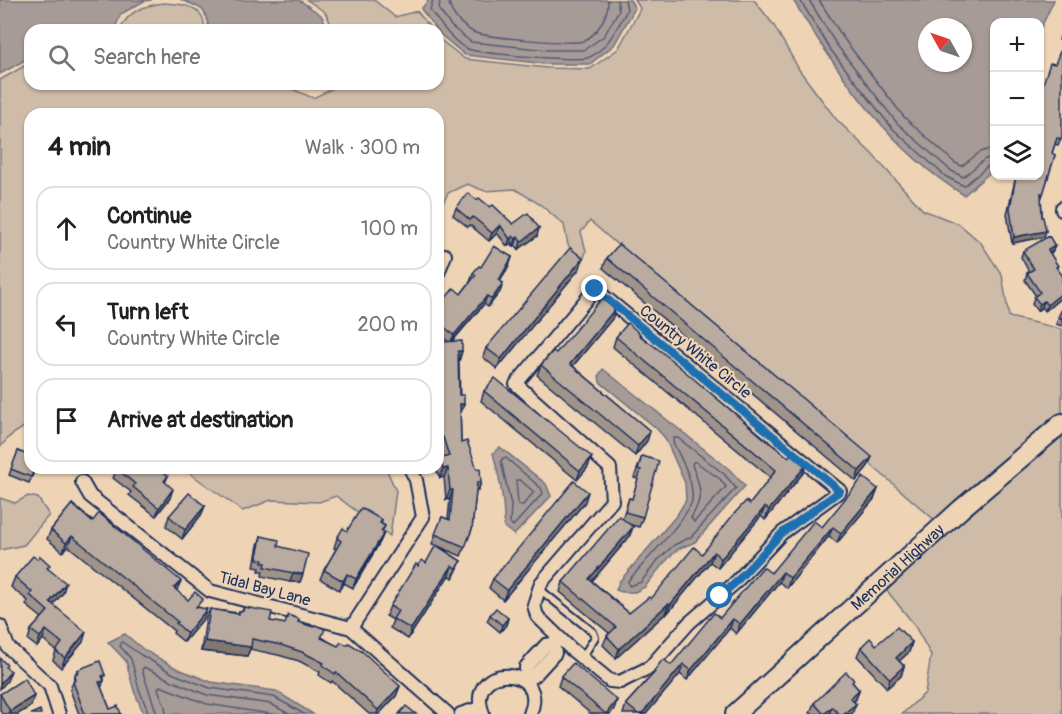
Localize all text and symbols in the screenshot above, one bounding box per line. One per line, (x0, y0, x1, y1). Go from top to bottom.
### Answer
north arrow (918, 18, 972, 72)
map controls (990, 18, 1044, 180)
button: + (990, 18, 1044, 72)
search box (24, 24, 444, 90)
icon: search (45, 41, 78, 74)
text: Search here (93, 43, 200, 71)
button: − (990, 72, 1044, 126)
button: layers (990, 126, 1044, 180)
text: 4 min (48, 131, 111, 163)
text: Walk · 300 m (305, 135, 420, 160)
text: Continue (107, 202, 191, 230)
icon: ahead (50, 212, 83, 245)
text: 100 m (361, 216, 418, 241)
text: Country White Circle (107, 230, 280, 255)
route end (581, 275, 607, 301)
text: Turn left (107, 298, 189, 326)
street label: Country White Circle (635, 301, 755, 403)
icon: left (50, 308, 83, 341)
text: 200 m (357, 312, 418, 337)
text: Country White Circle (107, 326, 280, 351)
icon: arrive (50, 404, 83, 437)
text: Arrive at destination (107, 406, 293, 434)
street label: Memorial Highway (847, 520, 949, 615)
street label: Tidal Bay Lane (217, 567, 313, 611)
route start (706, 582, 732, 608)

